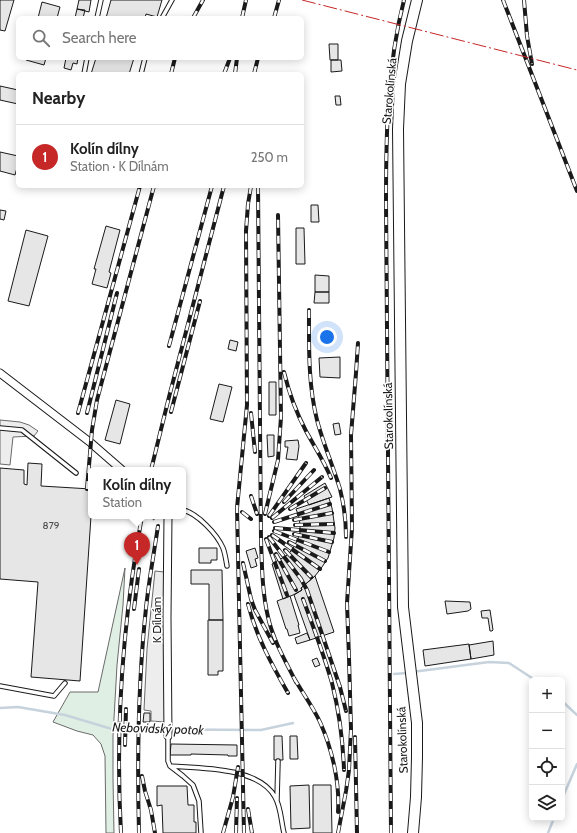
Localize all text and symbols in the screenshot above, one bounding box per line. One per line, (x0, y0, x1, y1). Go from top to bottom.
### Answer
search box (16, 16, 304, 60)
icon: search (30, 27, 52, 49)
text: Search here (62, 29, 137, 47)
street label: Starokolínská (379, 57, 399, 125)
text: Nearby (32, 88, 85, 108)
text: Kolín dílny (70, 140, 139, 158)
text: 1 (43, 149, 47, 165)
text: 250 m (251, 149, 288, 165)
text: Station · K Dílnám (70, 158, 169, 174)
your location (317, 327, 337, 347)
street label: Starokolínská (380, 382, 396, 449)
popup (88, 467, 186, 519)
text: Kolín dílny (103, 476, 171, 494)
text: Station (103, 494, 142, 510)
house number: 879 (43, 519, 60, 532)
pin: 1 (124, 532, 150, 565)
street label: K Dílnám (149, 597, 164, 643)
map controls (529, 677, 565, 821)
button: + (529, 677, 565, 713)
street label: Starokolínská (393, 706, 411, 774)
button: − (529, 713, 565, 749)
water label: Nebovidský potok (112, 718, 205, 738)
button: locate (529, 749, 565, 785)
button: layers (529, 785, 565, 821)

